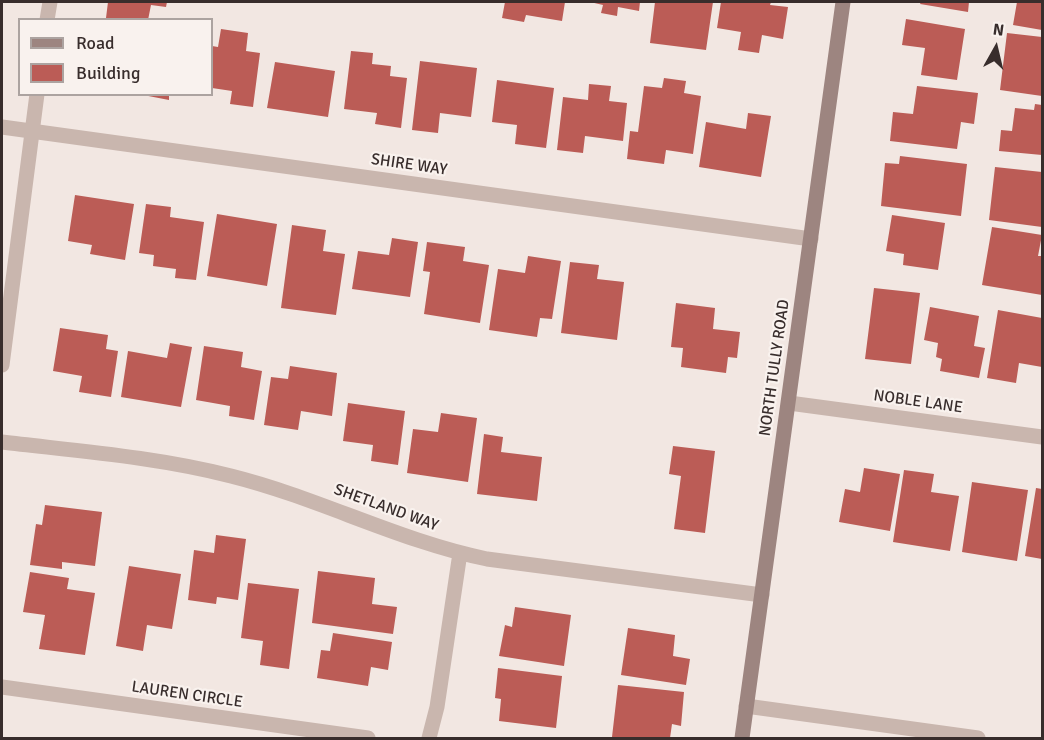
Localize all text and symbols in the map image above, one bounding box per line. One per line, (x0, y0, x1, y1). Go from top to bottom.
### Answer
legend (18, 18, 213, 96)
north arrow (966, 18, 1026, 78)
text: N (992, 19, 1005, 41)
text: Road (76, 32, 115, 54)
text: Building (76, 62, 140, 84)
street label: SHIRE WAY (370, 150, 448, 180)
street label: NORTH TULLY ROAD (756, 298, 794, 438)
street label: NOBLE LANE (872, 386, 964, 418)
street label: SHETLAND WAY (331, 480, 441, 536)
street label: LAUREN CIRCLE (130, 678, 244, 712)

